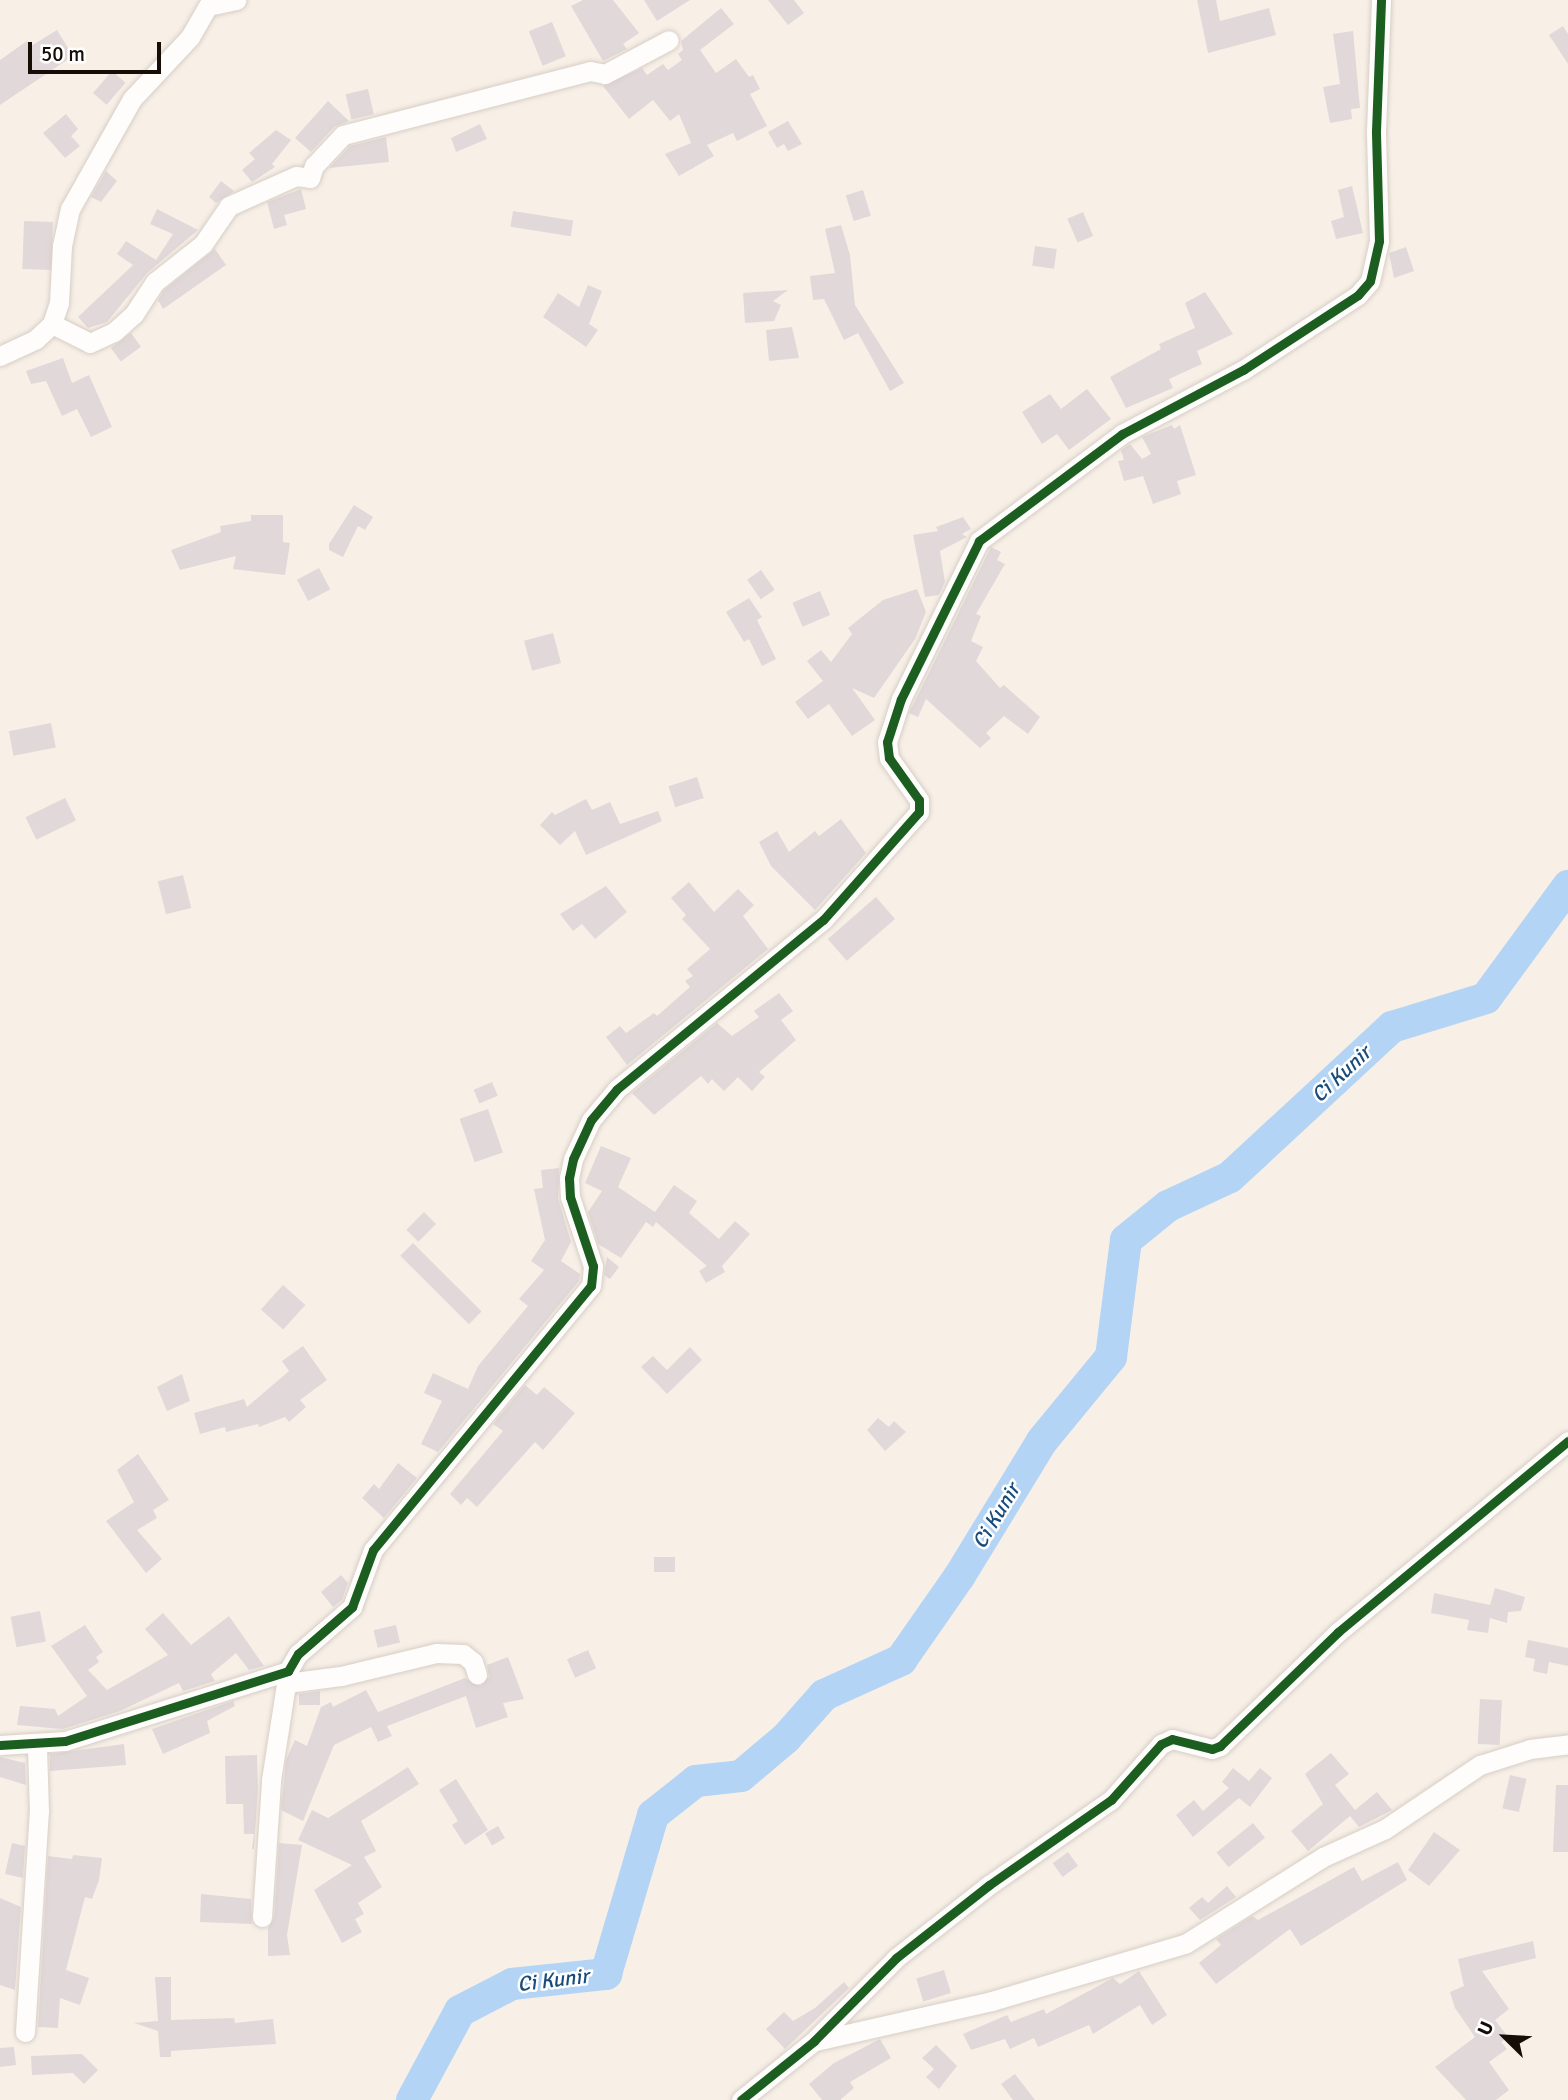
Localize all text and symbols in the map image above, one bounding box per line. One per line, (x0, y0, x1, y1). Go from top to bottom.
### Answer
scale bar (32, 28, 164, 72)
text: 50 m (41, 41, 85, 67)
water label: Ci Kunir (1306, 1040, 1376, 1108)
water label: Ci Kunir (967, 1479, 1025, 1553)
water label: Ci Kunir (516, 1963, 590, 1997)
north arrow (1470, 2002, 1540, 2072)
text: U (1472, 2018, 1499, 2039)

